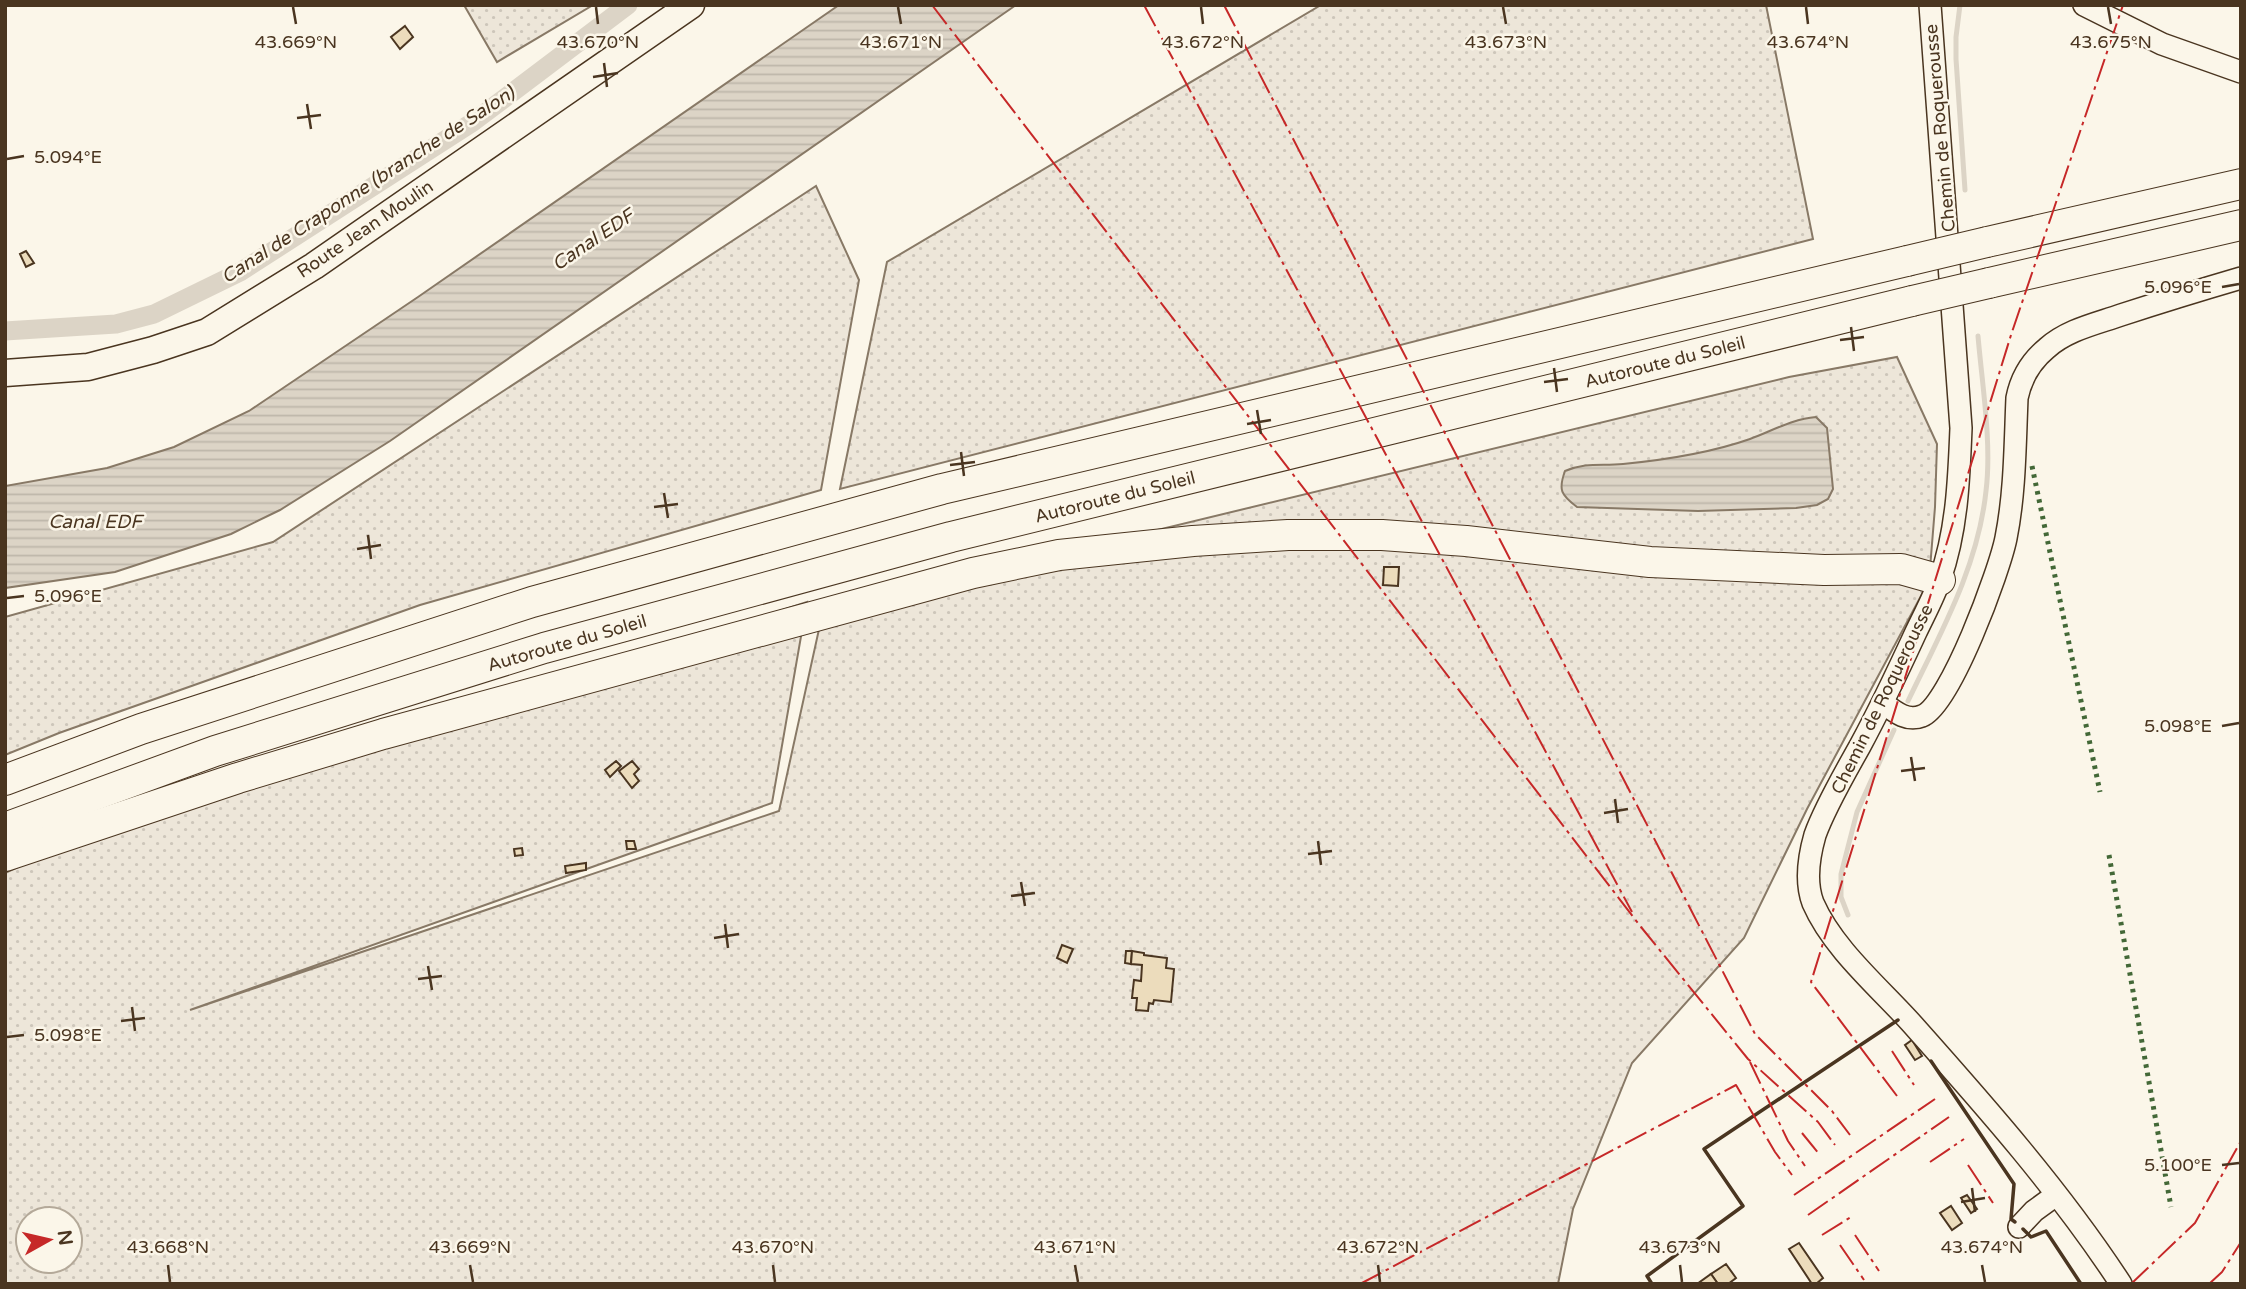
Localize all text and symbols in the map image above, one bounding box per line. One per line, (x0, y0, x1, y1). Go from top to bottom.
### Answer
street label: Chemin de Roquerousse (1920, 23, 1960, 233)
text: 43.669°N (255, 31, 337, 53)
text: 43.670°N (557, 31, 639, 53)
text: 43.671°N (860, 31, 942, 53)
text: 43.672°N (1162, 31, 1244, 53)
text: 43.673°N (1465, 31, 1547, 53)
text: 43.674°N (1767, 31, 1849, 53)
text: 43.675°N (2070, 31, 2152, 53)
water label: Canal de Craponne (branche de Salon) (217, 81, 520, 288)
text: 5.094°E (34, 146, 102, 168)
street label: Route Jean Moulin (293, 175, 437, 283)
water label: Canal EDF (548, 203, 641, 275)
text: 5.096°E (2144, 276, 2212, 298)
street label: Autoroute du Soleil (1582, 331, 1748, 393)
street label: Autoroute du Soleil (1032, 466, 1198, 528)
water label: Canal EDF (48, 511, 145, 533)
text: 5.096°E (34, 585, 102, 607)
street label: Chemin de Roquerousse (1826, 600, 1938, 798)
street label: Autoroute du Soleil (485, 610, 649, 676)
text: 5.098°E (2144, 715, 2212, 737)
text: 5.098°E (34, 1024, 102, 1046)
text: 5.100°E (2144, 1154, 2212, 1176)
north arrow (14, 1205, 84, 1275)
text: N (53, 1229, 77, 1247)
text: 43.668°N (127, 1236, 209, 1258)
text: 43.669°N (429, 1236, 511, 1258)
text: 43.670°N (732, 1236, 814, 1258)
text: 43.671°N (1034, 1236, 1116, 1258)
text: 43.672°N (1337, 1236, 1419, 1258)
text: 43.673°N (1639, 1236, 1721, 1258)
text: 43.674°N (1941, 1236, 2023, 1258)

